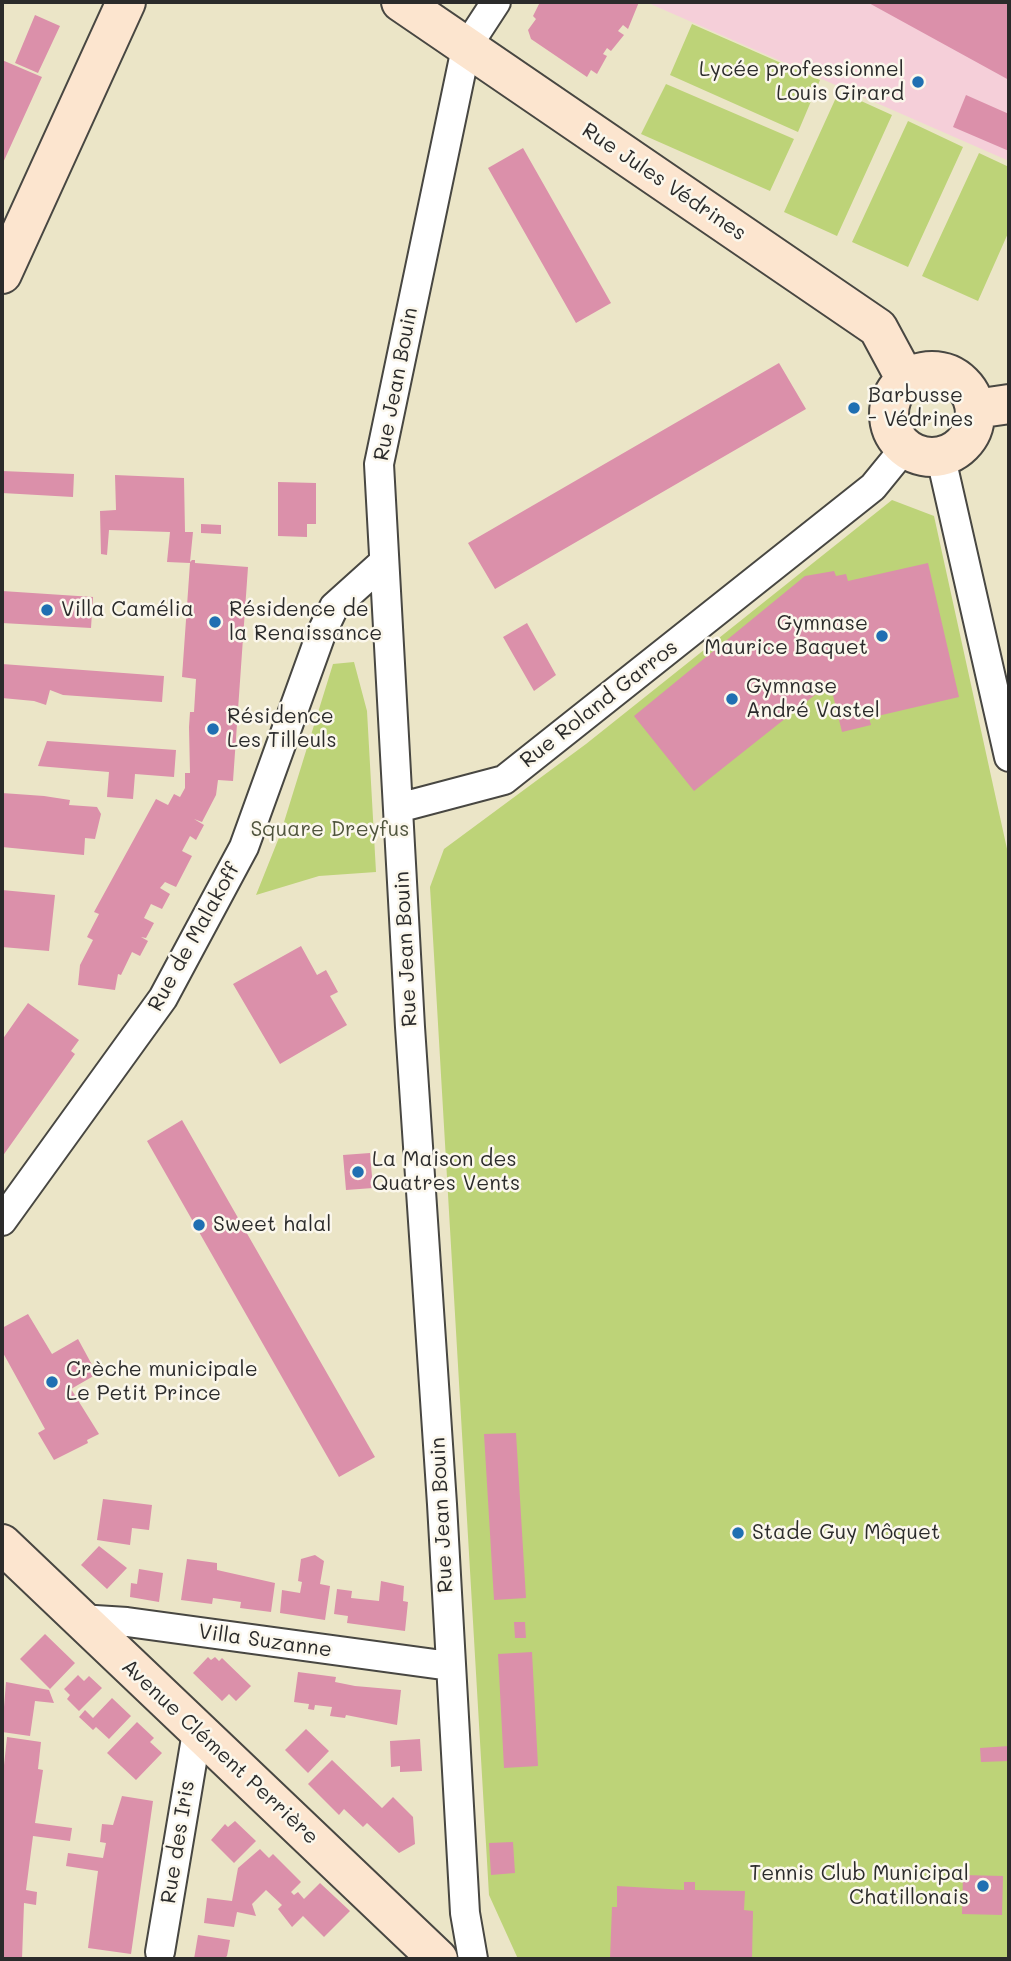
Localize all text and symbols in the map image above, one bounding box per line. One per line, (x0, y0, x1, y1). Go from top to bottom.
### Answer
place label: Lycée professionnel Louis Girard (699, 57, 904, 107)
marker: Lycée professionnel Louis Girard (910, 74, 926, 90)
street label: Rue Jules Védrines (577, 118, 751, 246)
street label: Rue Jean Bouin (369, 305, 423, 463)
place label: Barbusse - Védrines (868, 383, 974, 433)
marker: Barbusse - Védrines (846, 400, 862, 416)
place label: Villa Camélia (61, 597, 194, 623)
place label: Résidence de la Renaissance (229, 597, 382, 647)
marker: Villa Camélia (39, 602, 55, 618)
place label: Gymnase Maurice Baquet (704, 611, 868, 661)
marker: Résidence de la Renaissance (207, 614, 223, 630)
marker: Gymnase Maurice Baquet (874, 628, 890, 644)
street label: Rue Roland Garros (515, 635, 683, 773)
place label: Gymnase André Vastel (746, 674, 880, 724)
marker: Gymnase André Vastel (724, 691, 740, 707)
place label: Résidence Les Tilleuls (227, 704, 337, 754)
marker: Résidence Les Tilleuls (205, 721, 221, 737)
park label: Square Dreyfus (251, 817, 409, 843)
street label: Rue de Malakoff (143, 858, 245, 1016)
street label: Rue Jean Bouin (389, 871, 423, 1027)
place label: La Maison des Quatres Vents (372, 1147, 520, 1197)
marker: La Maison des Quatres Vents (350, 1164, 366, 1180)
place label: Sweet halal (213, 1212, 332, 1238)
marker: Sweet halal (191, 1217, 207, 1233)
place label: Crèche municipale Le Petit Prince (66, 1357, 258, 1407)
marker: Crèche municipale Le Petit Prince (44, 1374, 60, 1390)
street label: Rue Jean Bouin (425, 1437, 459, 1593)
place label: Stade Guy Môquet (752, 1520, 940, 1546)
marker: Stade Guy Môquet (730, 1525, 746, 1541)
street label: Villa Suzanne (197, 1619, 333, 1663)
street label: Avenue Clément Perrière (116, 1654, 324, 1850)
street label: Rue des Iris (156, 1779, 200, 1905)
place label: Tennis Club Municipal Chatillonais (749, 1861, 969, 1911)
marker: Tennis Club Municipal Chatillonais (975, 1878, 991, 1894)

